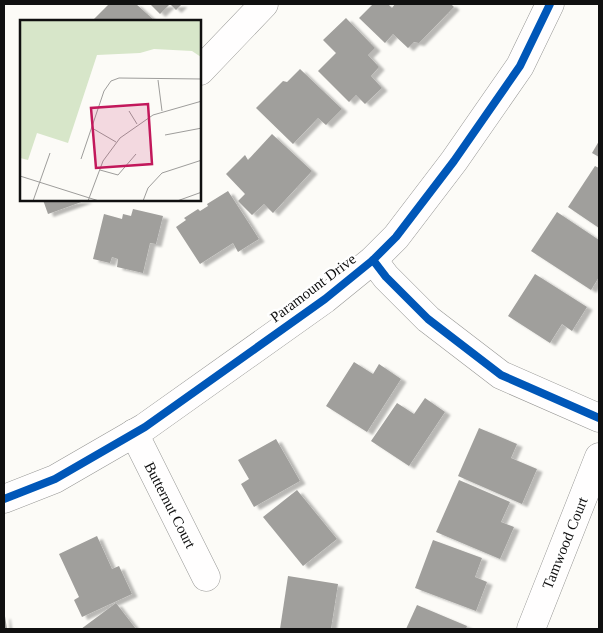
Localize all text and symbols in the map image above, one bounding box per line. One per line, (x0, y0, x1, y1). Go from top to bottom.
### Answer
inset map (20, 20, 201, 201)
street label: Paramount Drive (267, 250, 359, 325)
street label: Butternut Court (141, 459, 199, 552)
street label: Tamwood Court (539, 494, 591, 591)

